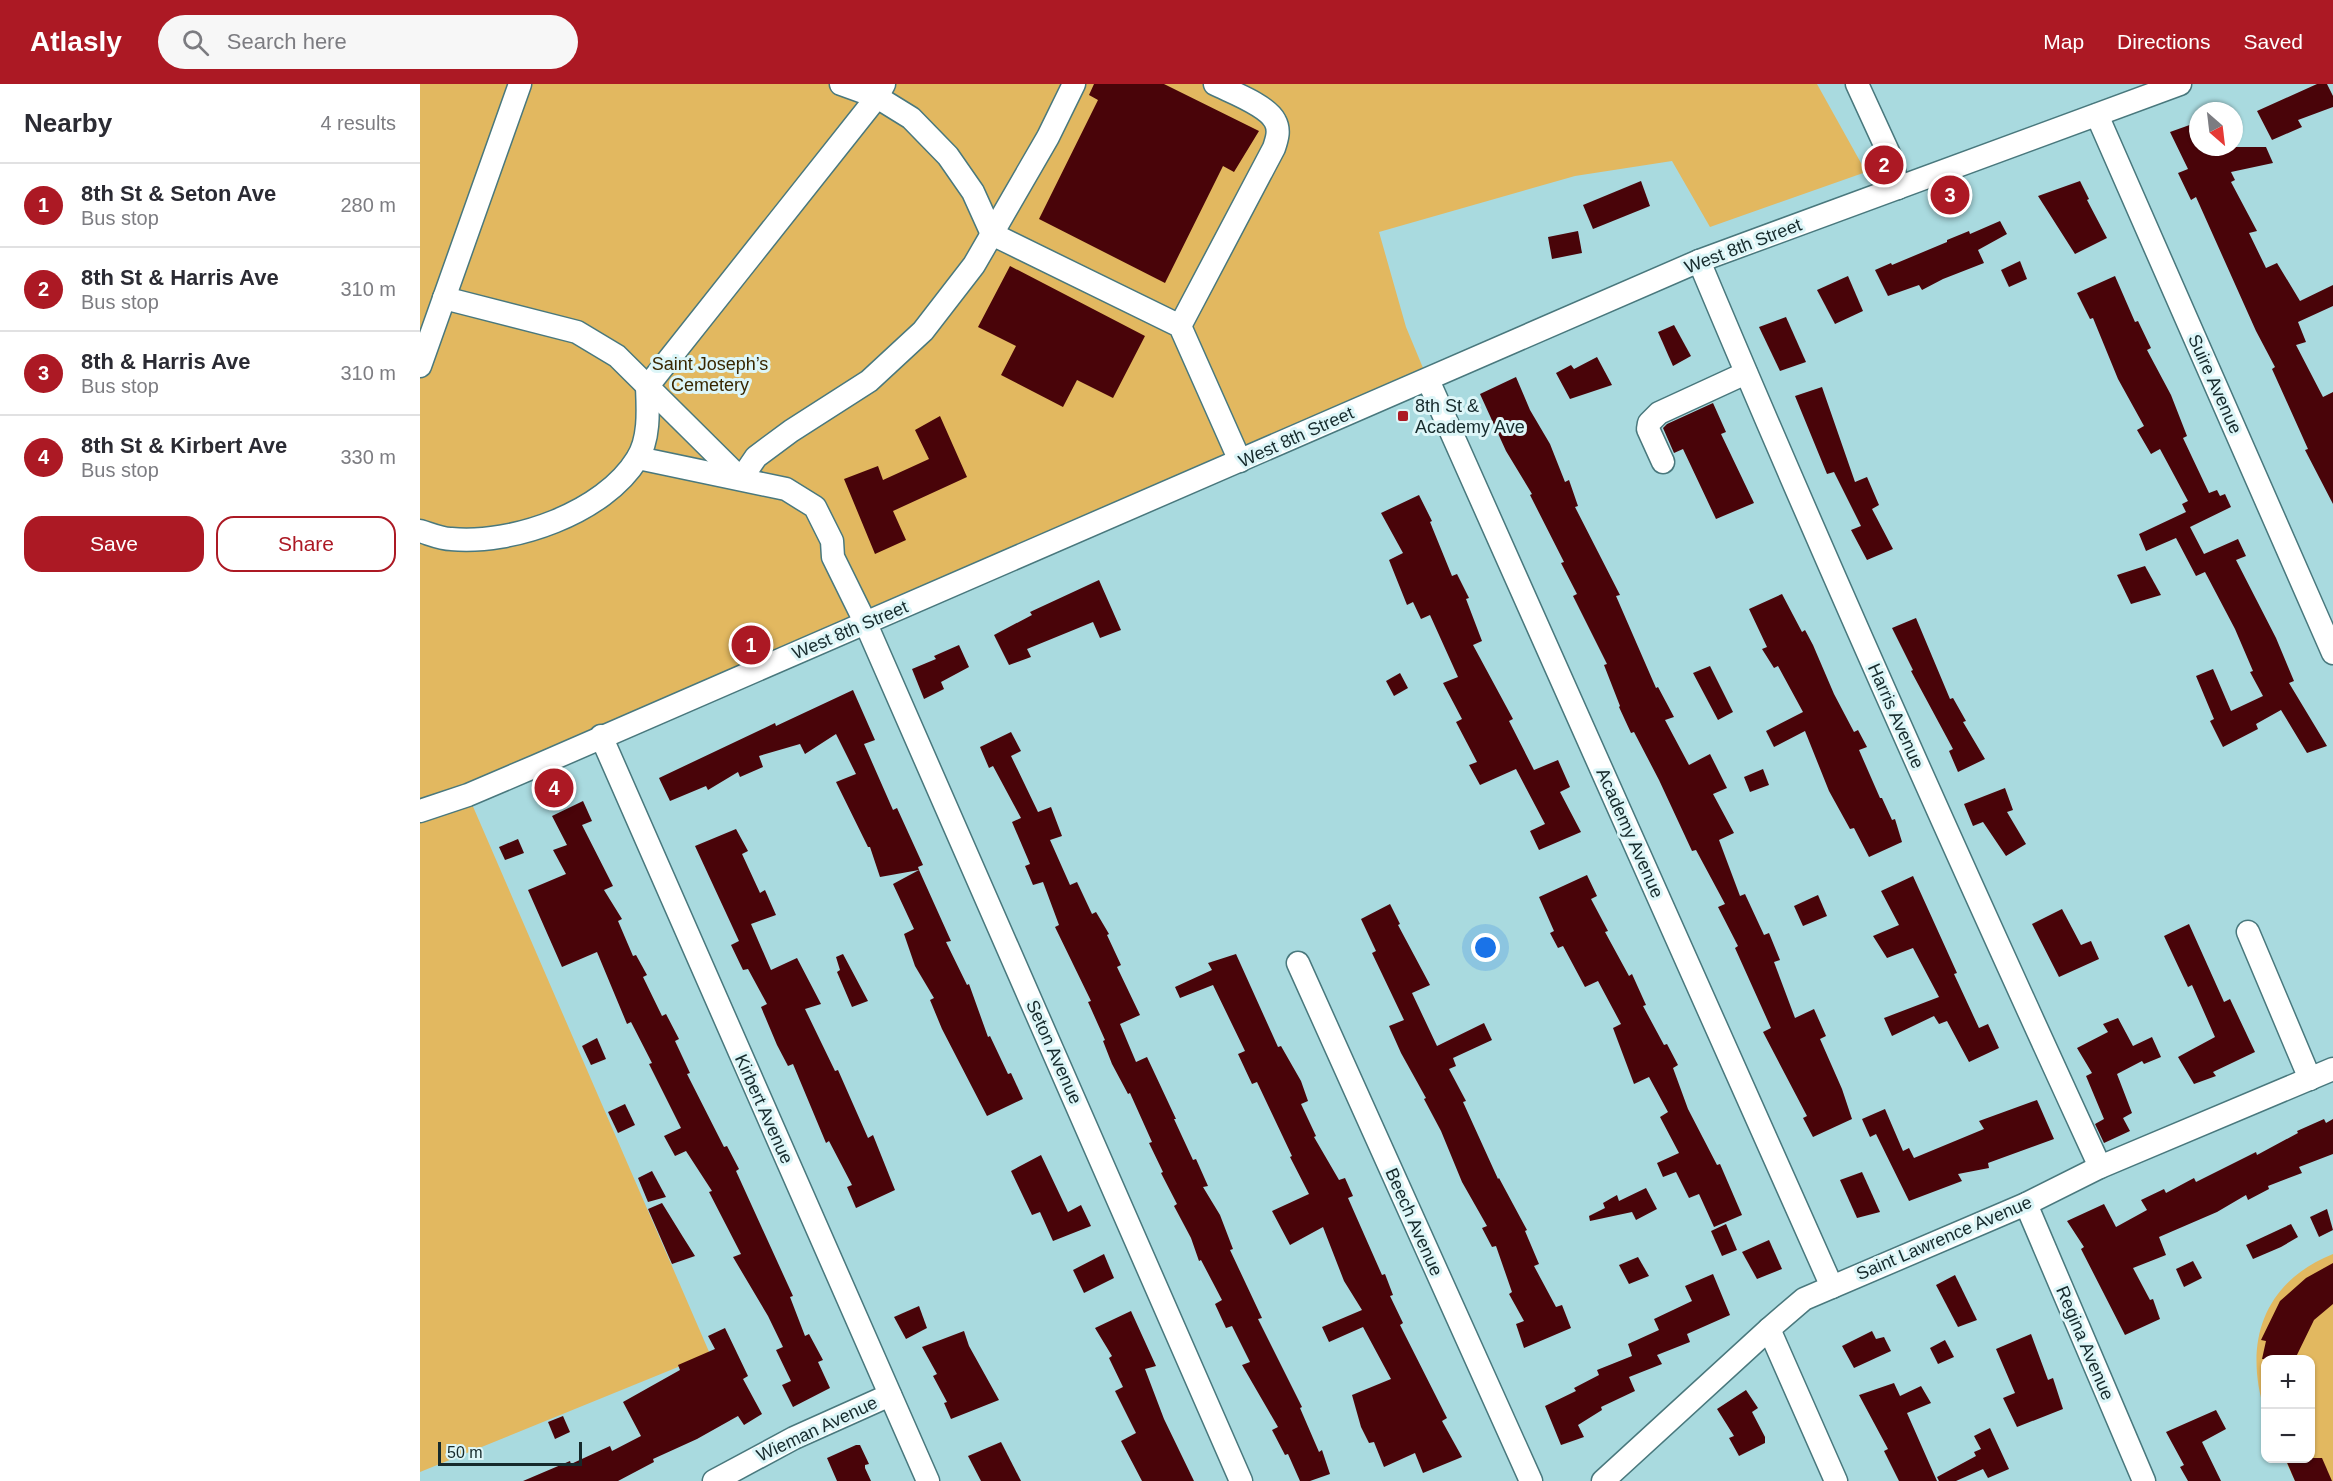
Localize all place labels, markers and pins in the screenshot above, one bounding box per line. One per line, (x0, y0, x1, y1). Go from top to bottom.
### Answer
pin: 2 (1864, 142, 1904, 188)
pin: 3 (1930, 172, 1970, 218)
place label: 8th St & Academy Ave (1415, 396, 1525, 437)
marker: 8th St & Academy Ave (1396, 409, 1410, 423)
pin: 1 (732, 622, 770, 668)
pin: 4 (534, 766, 574, 810)

